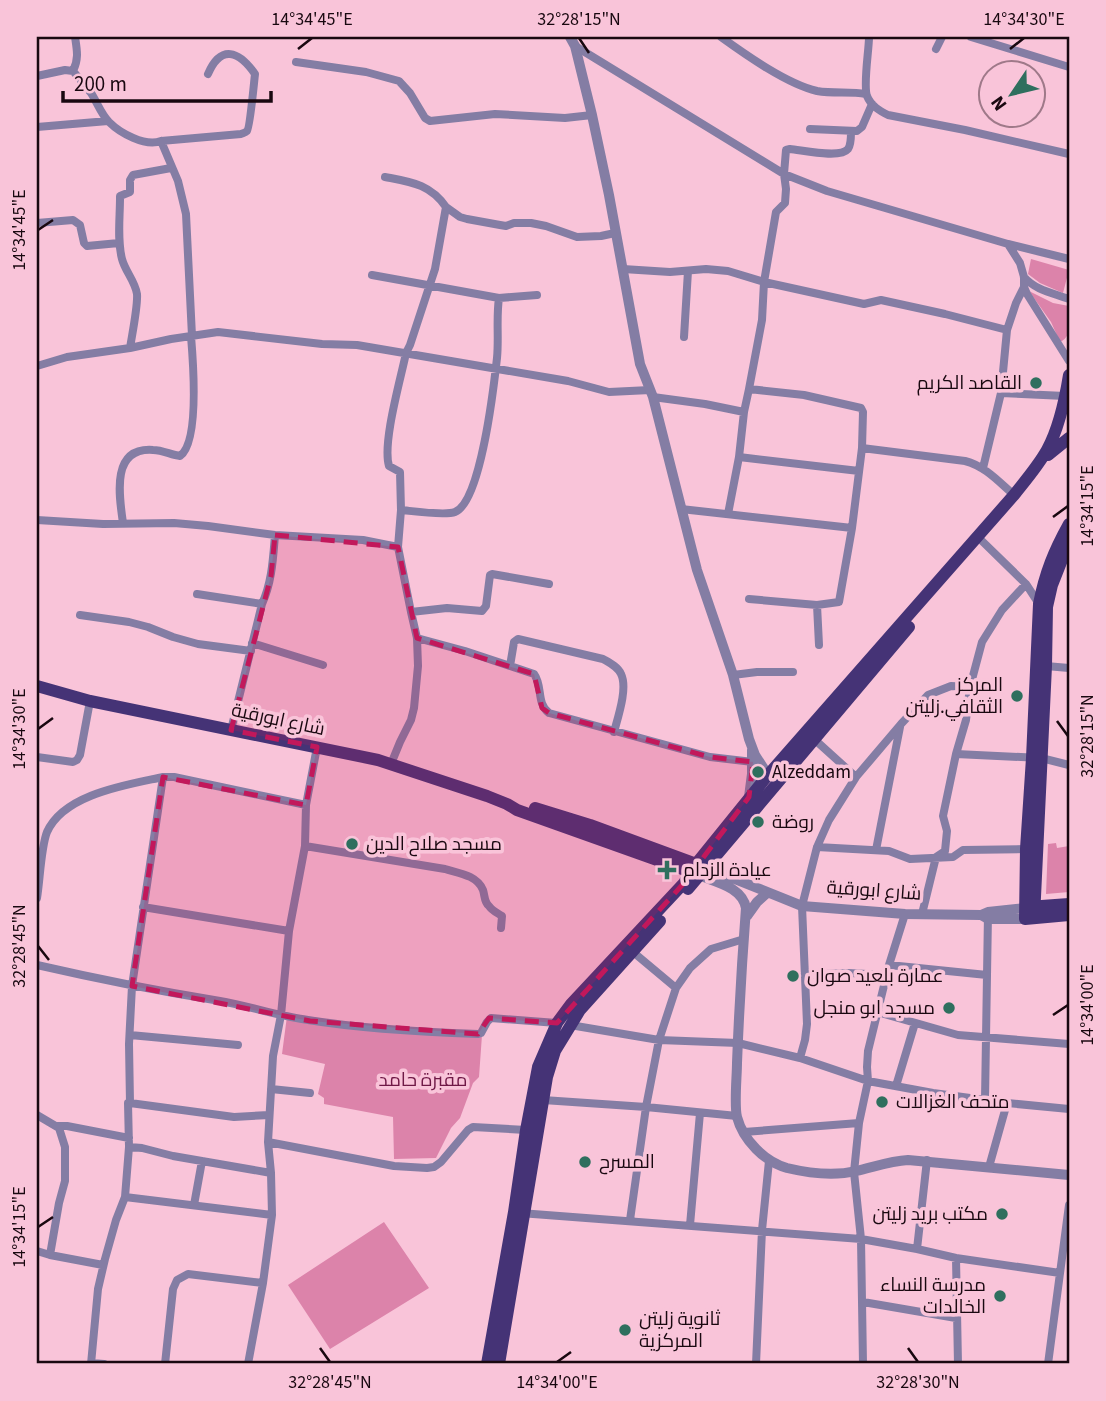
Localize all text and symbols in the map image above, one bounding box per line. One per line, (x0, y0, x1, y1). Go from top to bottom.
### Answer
text: 14°34'45"E (271, 7, 353, 32)
text: 32°28'15"N (537, 7, 621, 32)
text: 14°34'30"E (983, 7, 1065, 32)
scale bar (63, 60, 271, 104)
north arrow (976, 60, 1046, 130)
text: 200 m (74, 69, 127, 99)
text: N (985, 90, 1014, 116)
text: 14°34'45"E (7, 189, 32, 271)
place label: القاصد الكريم (917, 370, 1022, 397)
marker: القاصد الكريم (1028, 375, 1044, 391)
text: 14°34'15"E (1075, 465, 1100, 547)
place label: المركز الثقافي.زليتن (905, 672, 1003, 721)
text: 14°34'30"E (7, 688, 32, 770)
marker: المركز الثقافي.زليتن (1009, 688, 1025, 704)
text: 32°28'15"N (1075, 694, 1100, 778)
street label: شارع ابورقية (229, 697, 327, 743)
place label: Alzeddam (772, 759, 851, 786)
marker: Alzeddam (750, 764, 766, 780)
place label: روضة (772, 809, 814, 836)
marker: روضة (750, 814, 766, 830)
place label: مسجد صلاح الدين (366, 831, 502, 858)
marker: مسجد صلاح الدين (344, 836, 360, 852)
place label: عيادة الزدام (683, 857, 772, 884)
marker: عيادة الزدام (657, 860, 677, 880)
street label: شارع ابورقية (826, 874, 922, 908)
text: 32°28'45"N (7, 904, 32, 988)
place label: عمارة بلعيد صوان (807, 963, 943, 990)
text: 14°34'00"E (1075, 964, 1100, 1046)
marker: عمارة بلعيد صوان (785, 968, 801, 984)
place label: مسجد ابو منجل (814, 995, 935, 1022)
marker: مسجد ابو منجل (941, 1000, 957, 1016)
park label: مقبرة حامد (378, 1067, 468, 1094)
place label: متحف الغزالات (896, 1089, 1010, 1116)
marker: متحف الغزالات (874, 1094, 890, 1110)
place label: المسرح (599, 1149, 655, 1176)
marker: المسرح (577, 1154, 593, 1170)
text: 14°34'15"E (7, 1186, 32, 1268)
place label: مكتب بريد زليتن (872, 1201, 988, 1228)
marker: مكتب بريد زليتن (994, 1206, 1010, 1222)
place label: مدرسة النساء الخالدات (880, 1272, 986, 1321)
marker: مدرسة النساء الخالدات (992, 1288, 1008, 1304)
place label: ثانوية زليتن المركزية (639, 1306, 720, 1355)
marker: ثانوية زليتن المركزية (617, 1322, 633, 1338)
text: 32°28'45"N (288, 1370, 372, 1395)
text: 14°34'00"E (516, 1370, 598, 1395)
text: 32°28'30"N (876, 1370, 960, 1395)

